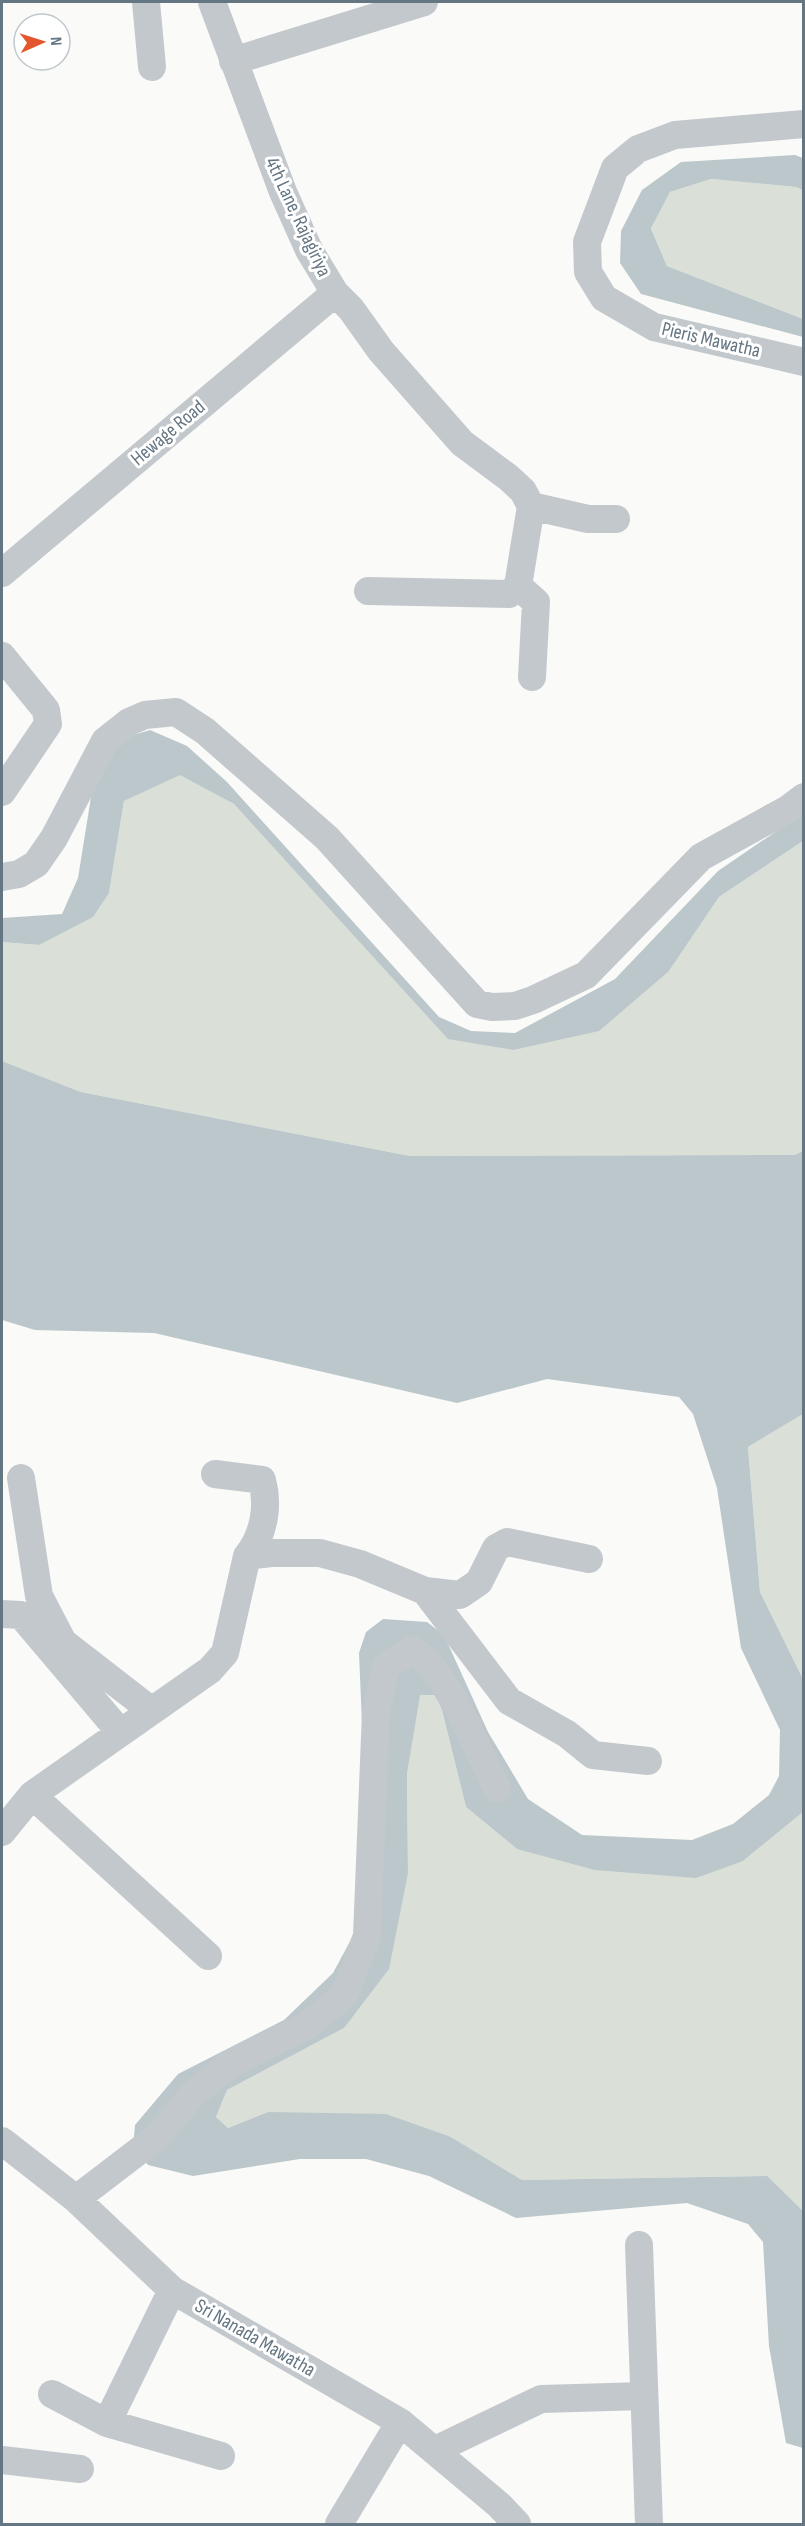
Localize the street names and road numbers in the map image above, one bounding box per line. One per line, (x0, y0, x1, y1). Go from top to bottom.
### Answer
street label: 4th Lane, Rajagiriya (260, 153, 336, 281)
street label: Pieris Mawatha (659, 317, 763, 363)
street label: Hewage Road (126, 395, 210, 471)
street label: Sri Nanada Mawatha (191, 2294, 319, 2382)

